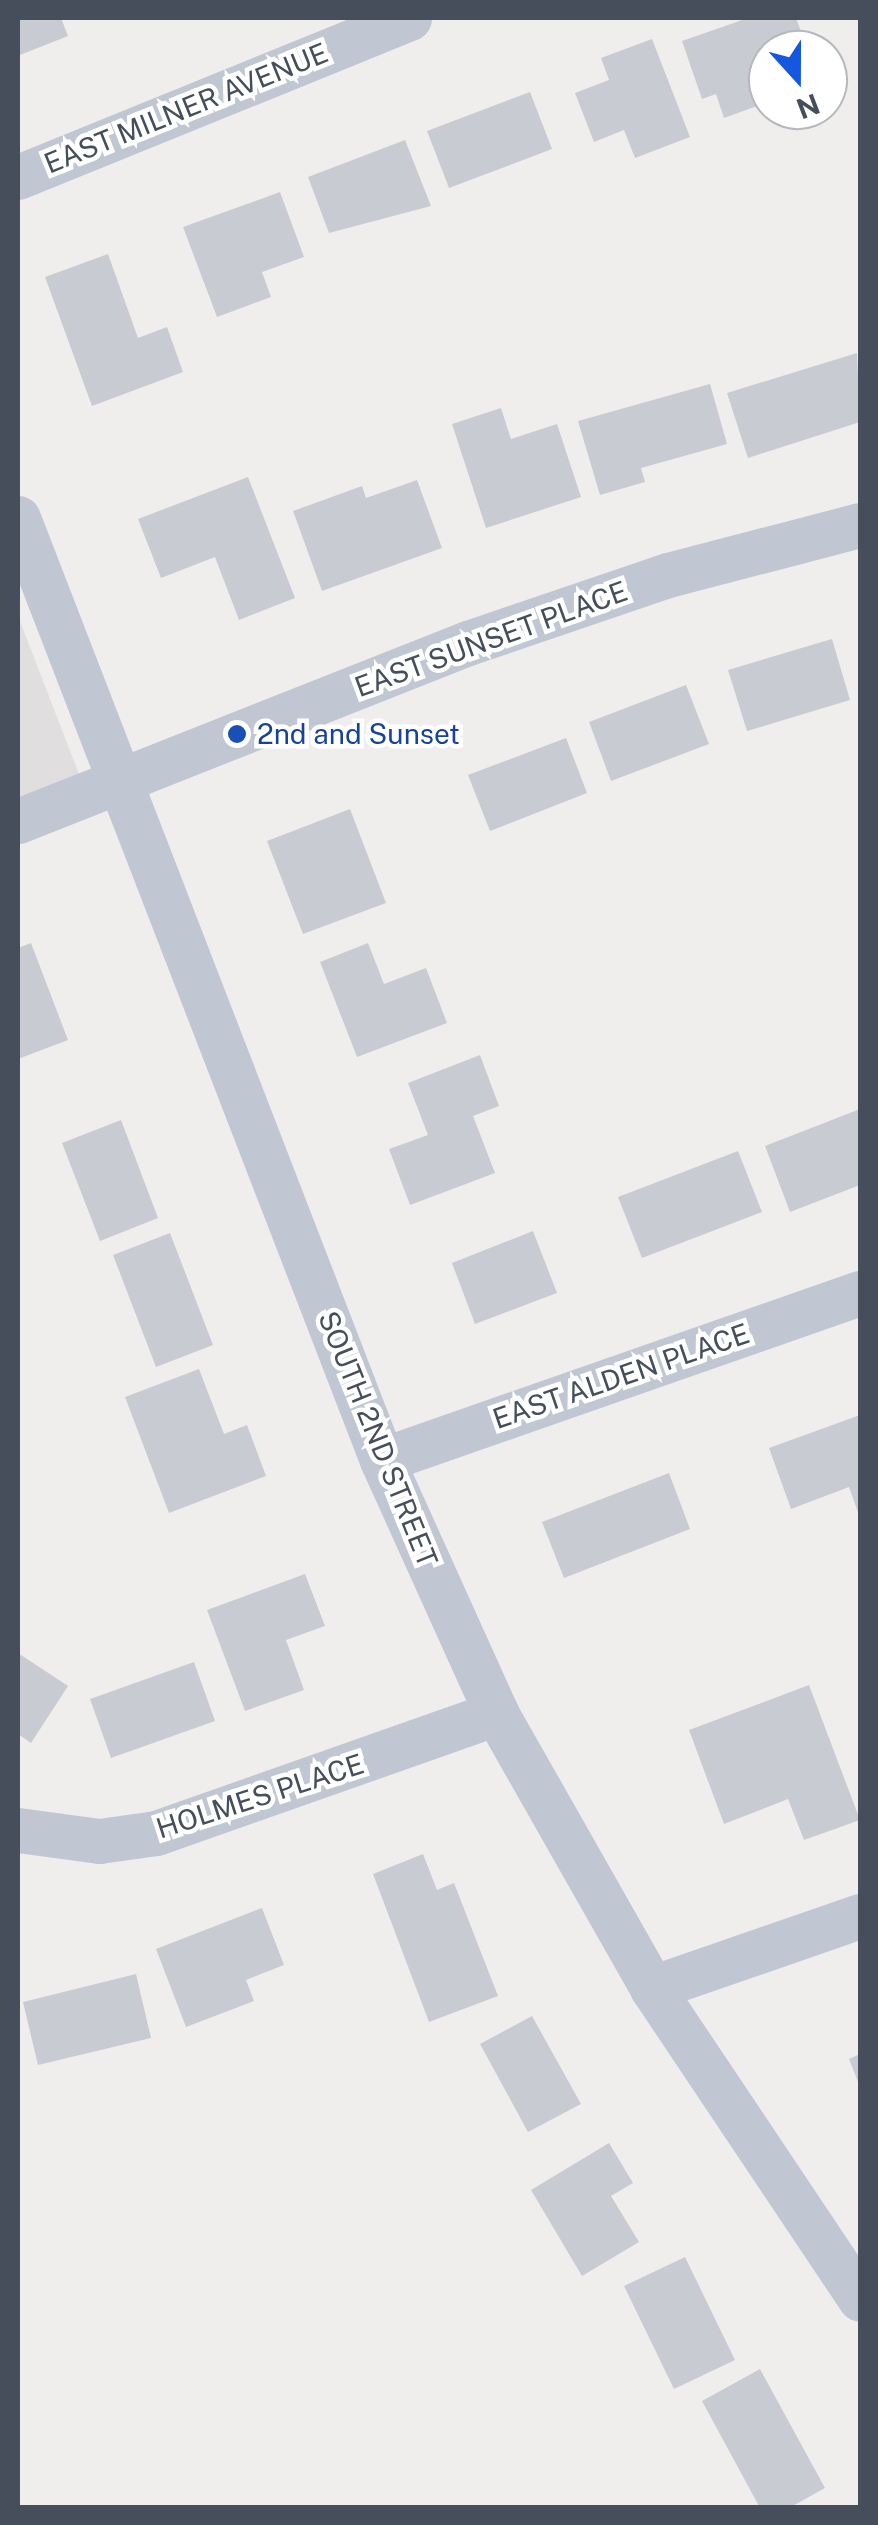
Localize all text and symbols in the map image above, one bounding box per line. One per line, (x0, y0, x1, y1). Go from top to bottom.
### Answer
north arrow (748, 30, 848, 130)
street label: EAST MILNER AVENUE (39, 36, 333, 180)
text: N (792, 87, 824, 126)
street label: EAST SUNSET PLACE (350, 574, 632, 704)
place label: 2nd and Sunset (257, 717, 460, 751)
marker: 2nd and Sunset (226, 723, 248, 745)
street label: SOUTH 2ND STREET (311, 1306, 445, 1572)
street label: EAST ALDEN PLACE (488, 1316, 754, 1436)
street label: HOLMES PLACE (152, 1747, 368, 1845)

